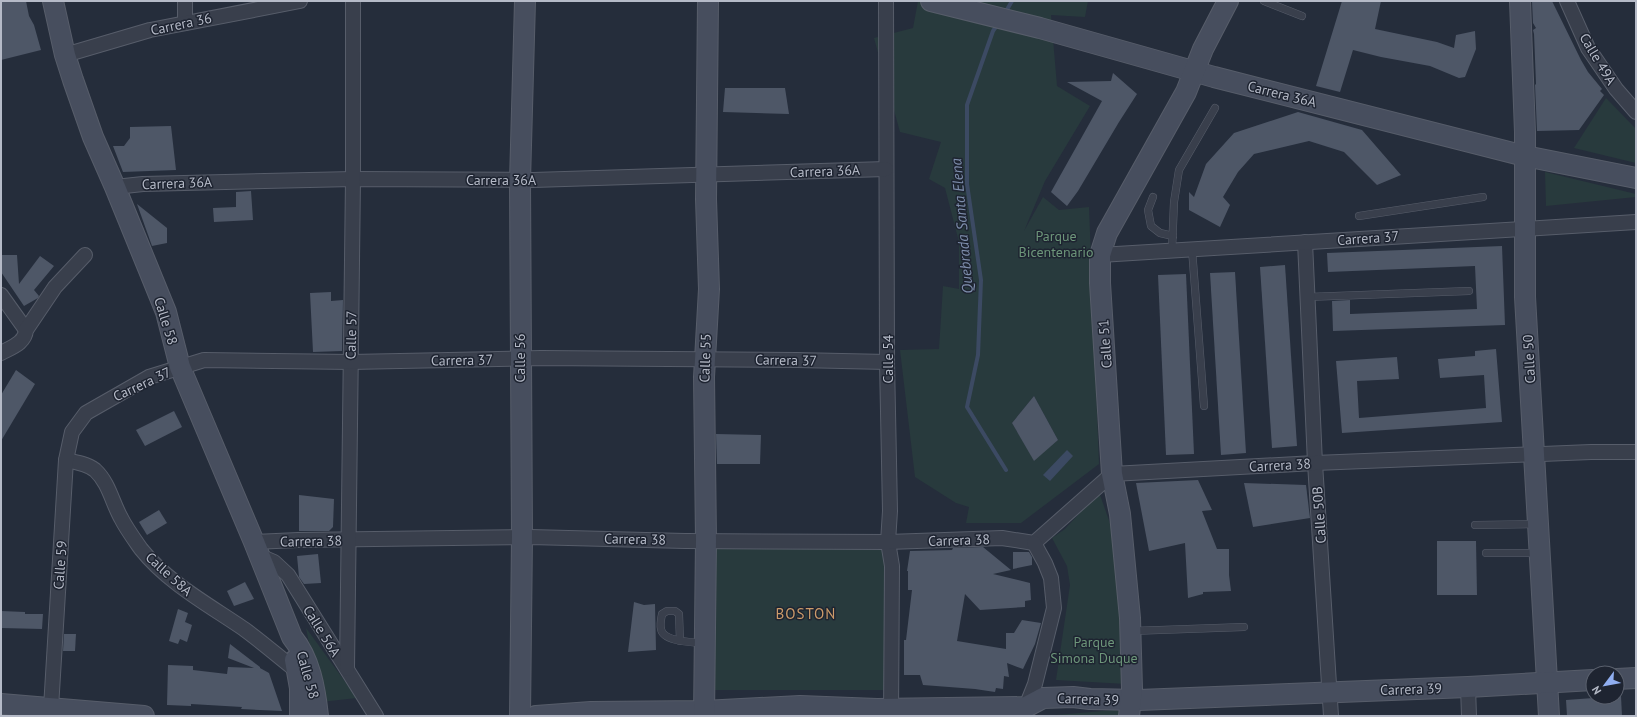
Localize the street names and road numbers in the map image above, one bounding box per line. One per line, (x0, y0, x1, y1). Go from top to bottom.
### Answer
street label: Carrera 36 (149, 9, 213, 39)
street label: Calle 49A (1576, 30, 1621, 89)
street label: Carrera 36A (1246, 77, 1319, 111)
street label: Carrera 36A (790, 161, 861, 181)
street label: Carrera 36A (466, 171, 537, 189)
street label: Carrera 36A (142, 173, 213, 193)
street label: Carrera 37 (1336, 227, 1400, 249)
street label: Calle 58 (150, 295, 182, 347)
street label: Calle 57 (342, 310, 360, 360)
street label: Calle 51 (1094, 319, 1116, 369)
street label: Calle 55 (695, 333, 715, 383)
street label: Calle 56 (511, 334, 529, 383)
street label: Calle 54 (879, 334, 897, 384)
street label: Calle 50 (1519, 334, 1539, 384)
street label: Carrera 37 (431, 350, 493, 370)
street label: Carrera 37 (755, 350, 817, 370)
street label: Carrera 37 (110, 363, 174, 405)
street label: Carrera 38 (1249, 454, 1311, 476)
street label: Calle 50B (1308, 486, 1330, 544)
street label: Carrera 38 (604, 529, 666, 549)
street label: Carrera 38 (928, 530, 990, 550)
street label: Carrera 38 (280, 531, 342, 551)
street label: Calle 59 (49, 540, 71, 590)
street label: Calle 58A (142, 548, 197, 600)
street label: Calle 56A (299, 602, 345, 661)
street label: Calle 58 (293, 649, 323, 701)
street label: Carrera 39 (1380, 679, 1442, 699)
street label: Carrera 39 (1057, 689, 1119, 709)

